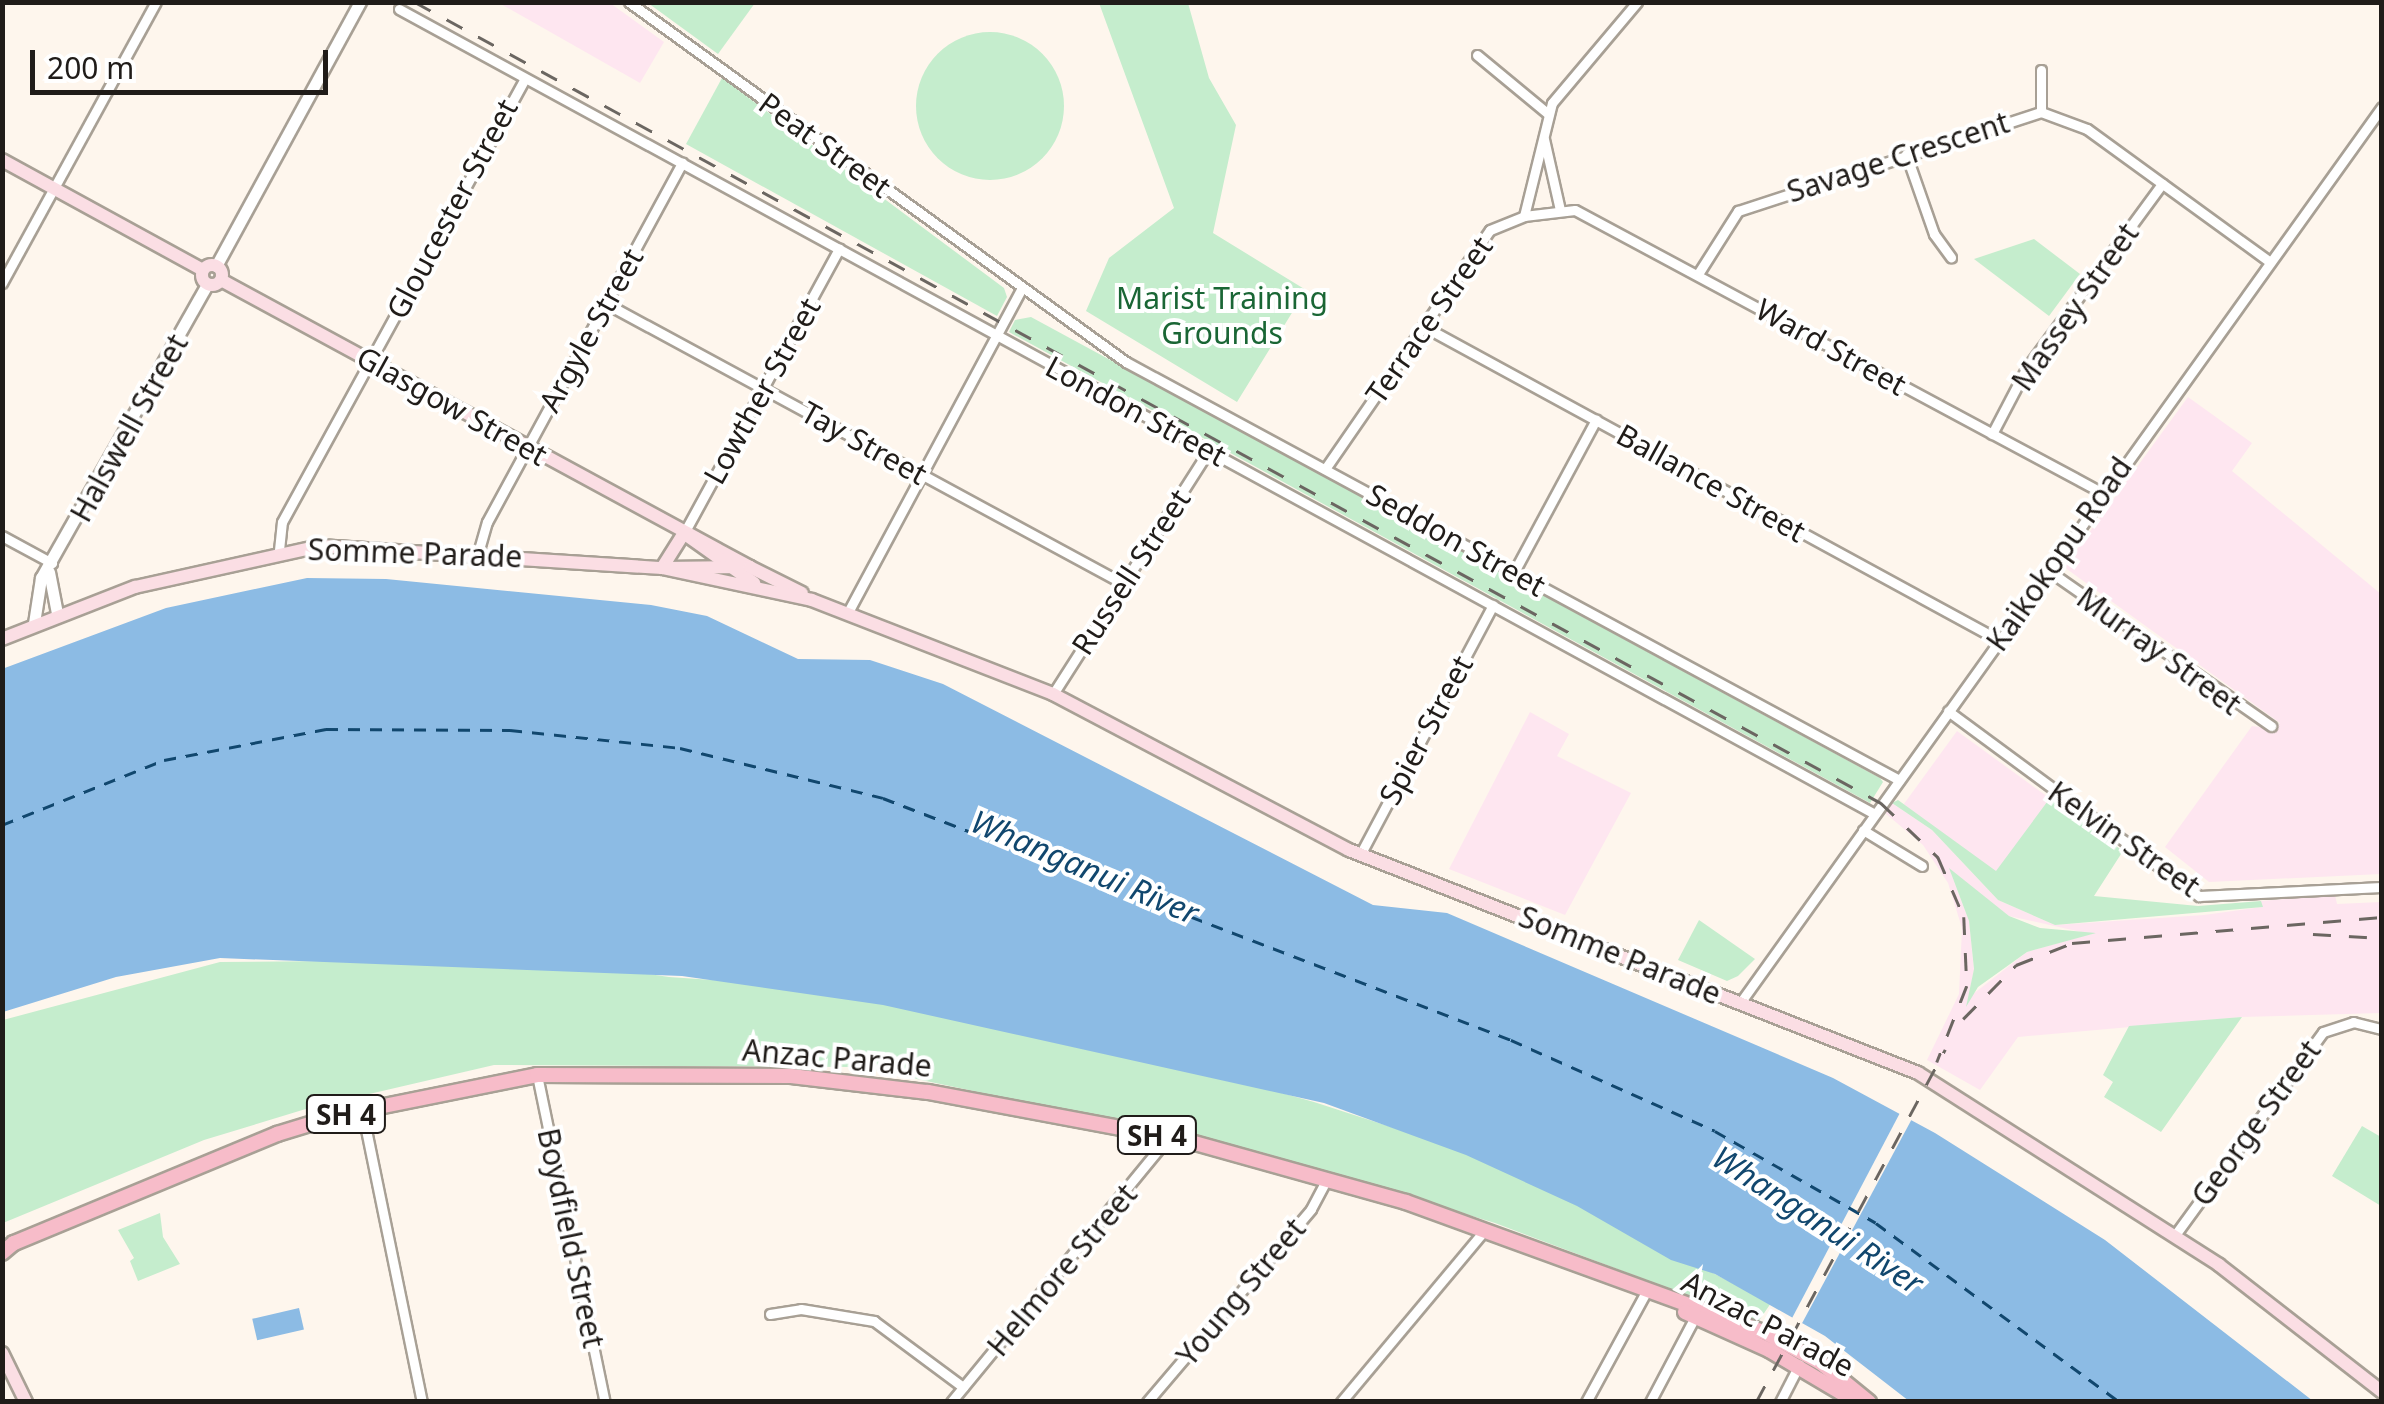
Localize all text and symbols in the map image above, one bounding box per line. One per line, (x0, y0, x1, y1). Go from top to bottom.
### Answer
scale bar (35, 30, 332, 92)
text: 200 m (47, 47, 134, 88)
street label: Peat Street (752, 85, 898, 205)
street label: Gloucester Street (379, 93, 525, 325)
street label: Savage Crescent (1782, 104, 2014, 210)
street label: Massey Street (2004, 216, 2146, 398)
street label: Terrace Street (1358, 230, 1500, 410)
street label: Argyle Street (531, 242, 651, 418)
park label: Marist Training Grounds (1116, 280, 1328, 350)
street label: Ward Street (1750, 291, 1912, 403)
street label: Lowther Street (696, 292, 828, 490)
street label: Halswell Street (63, 328, 195, 528)
street label: Glasgow Street (351, 339, 553, 473)
street label: London Street (1040, 348, 1232, 474)
street label: Tay Street (795, 394, 933, 492)
street label: Ballance Street (1610, 416, 1812, 550)
street label: Kaikokopu Road (1979, 450, 2139, 658)
street label: Seddon Street (1360, 476, 1552, 604)
street label: Russell Street (1064, 483, 1198, 661)
street label: Somme Parade (307, 531, 523, 575)
street label: Murray Street (2070, 580, 2248, 722)
street label: Spier Street (1372, 649, 1480, 811)
street label: Kelvin Street (2041, 774, 2207, 904)
water label: Whanganui River (966, 802, 1204, 932)
street label: Somme Parade (1514, 898, 1726, 1012)
street label: Anzac Parade (741, 1032, 933, 1084)
street label: George Street (2184, 1033, 2328, 1213)
road number: SH 4 (304, 1091, 388, 1137)
road number: SH 4 (1114, 1112, 1200, 1158)
street label: Boydfield Street (530, 1125, 612, 1351)
water label: Whanganui River (1706, 1138, 1930, 1302)
street label: Helmore Street (980, 1177, 1144, 1363)
street label: Young Street (1169, 1211, 1313, 1373)
street label: Anzac Parade (1676, 1264, 1860, 1384)

